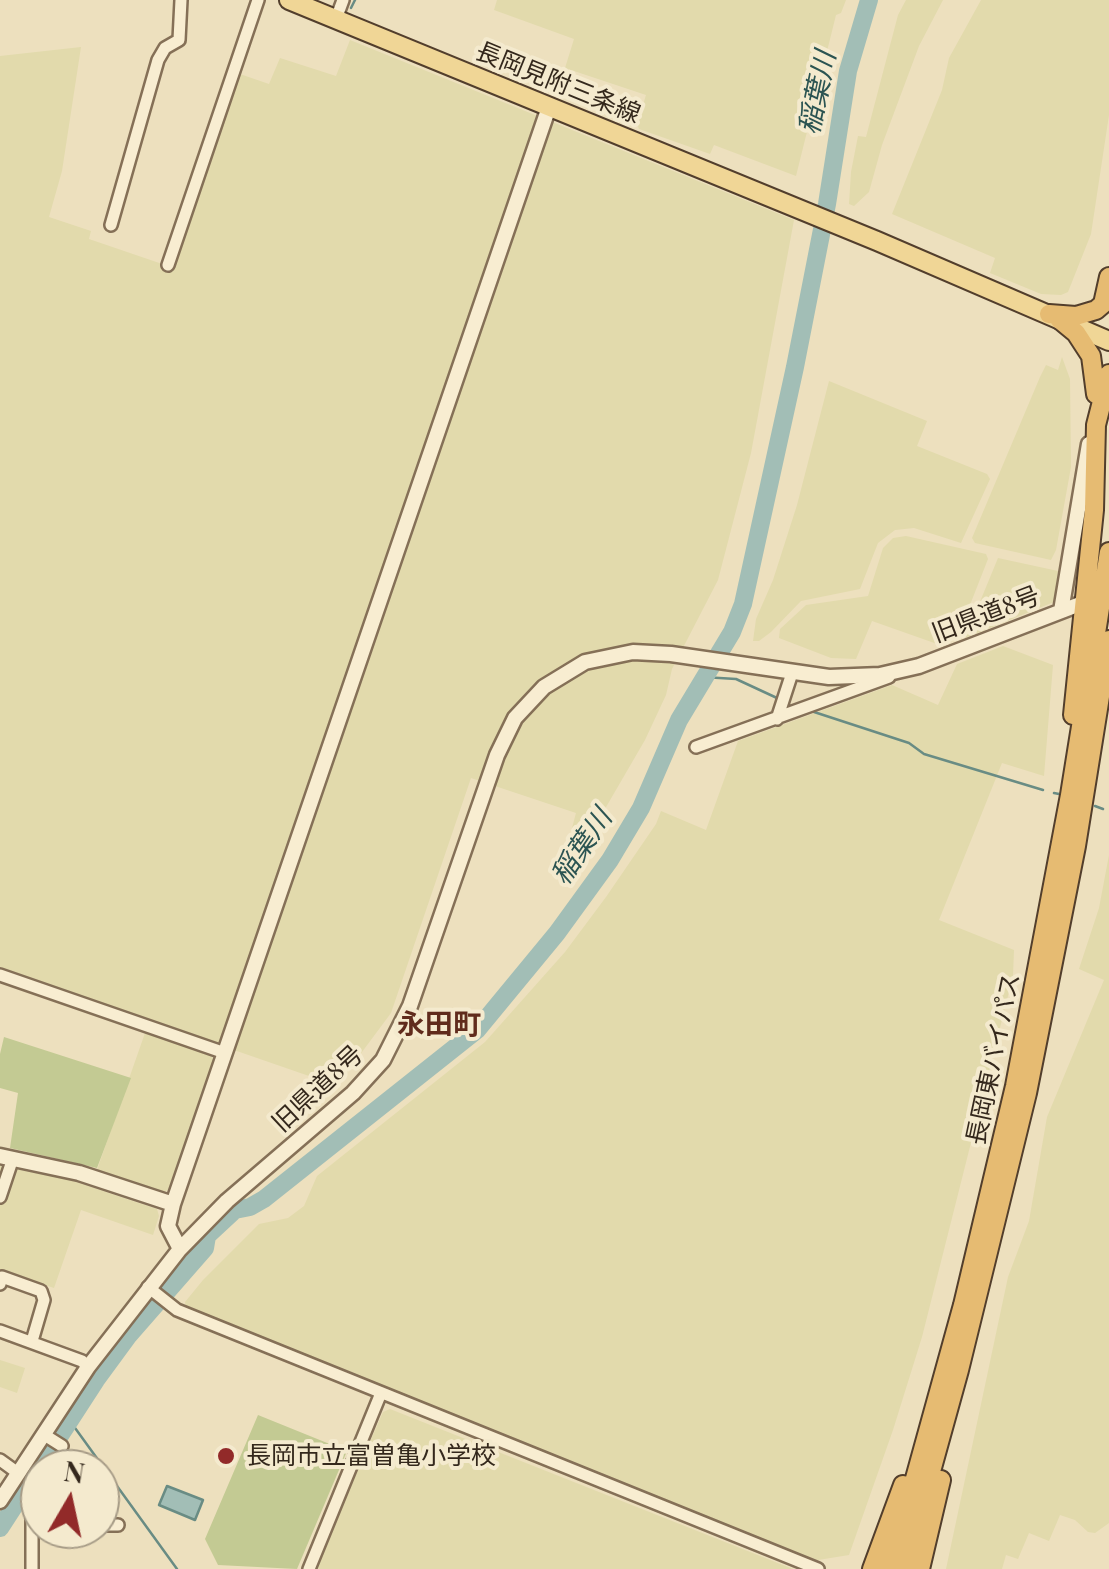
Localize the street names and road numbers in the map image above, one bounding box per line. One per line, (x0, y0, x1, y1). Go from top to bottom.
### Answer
street label: 長岡見附三条線 (471, 36, 645, 130)
street label: 旧県道8号 (928, 581, 1044, 649)
street label: 長岡東バイパス (961, 970, 1027, 1148)
street label: 旧県道8号 (266, 1039, 370, 1139)

